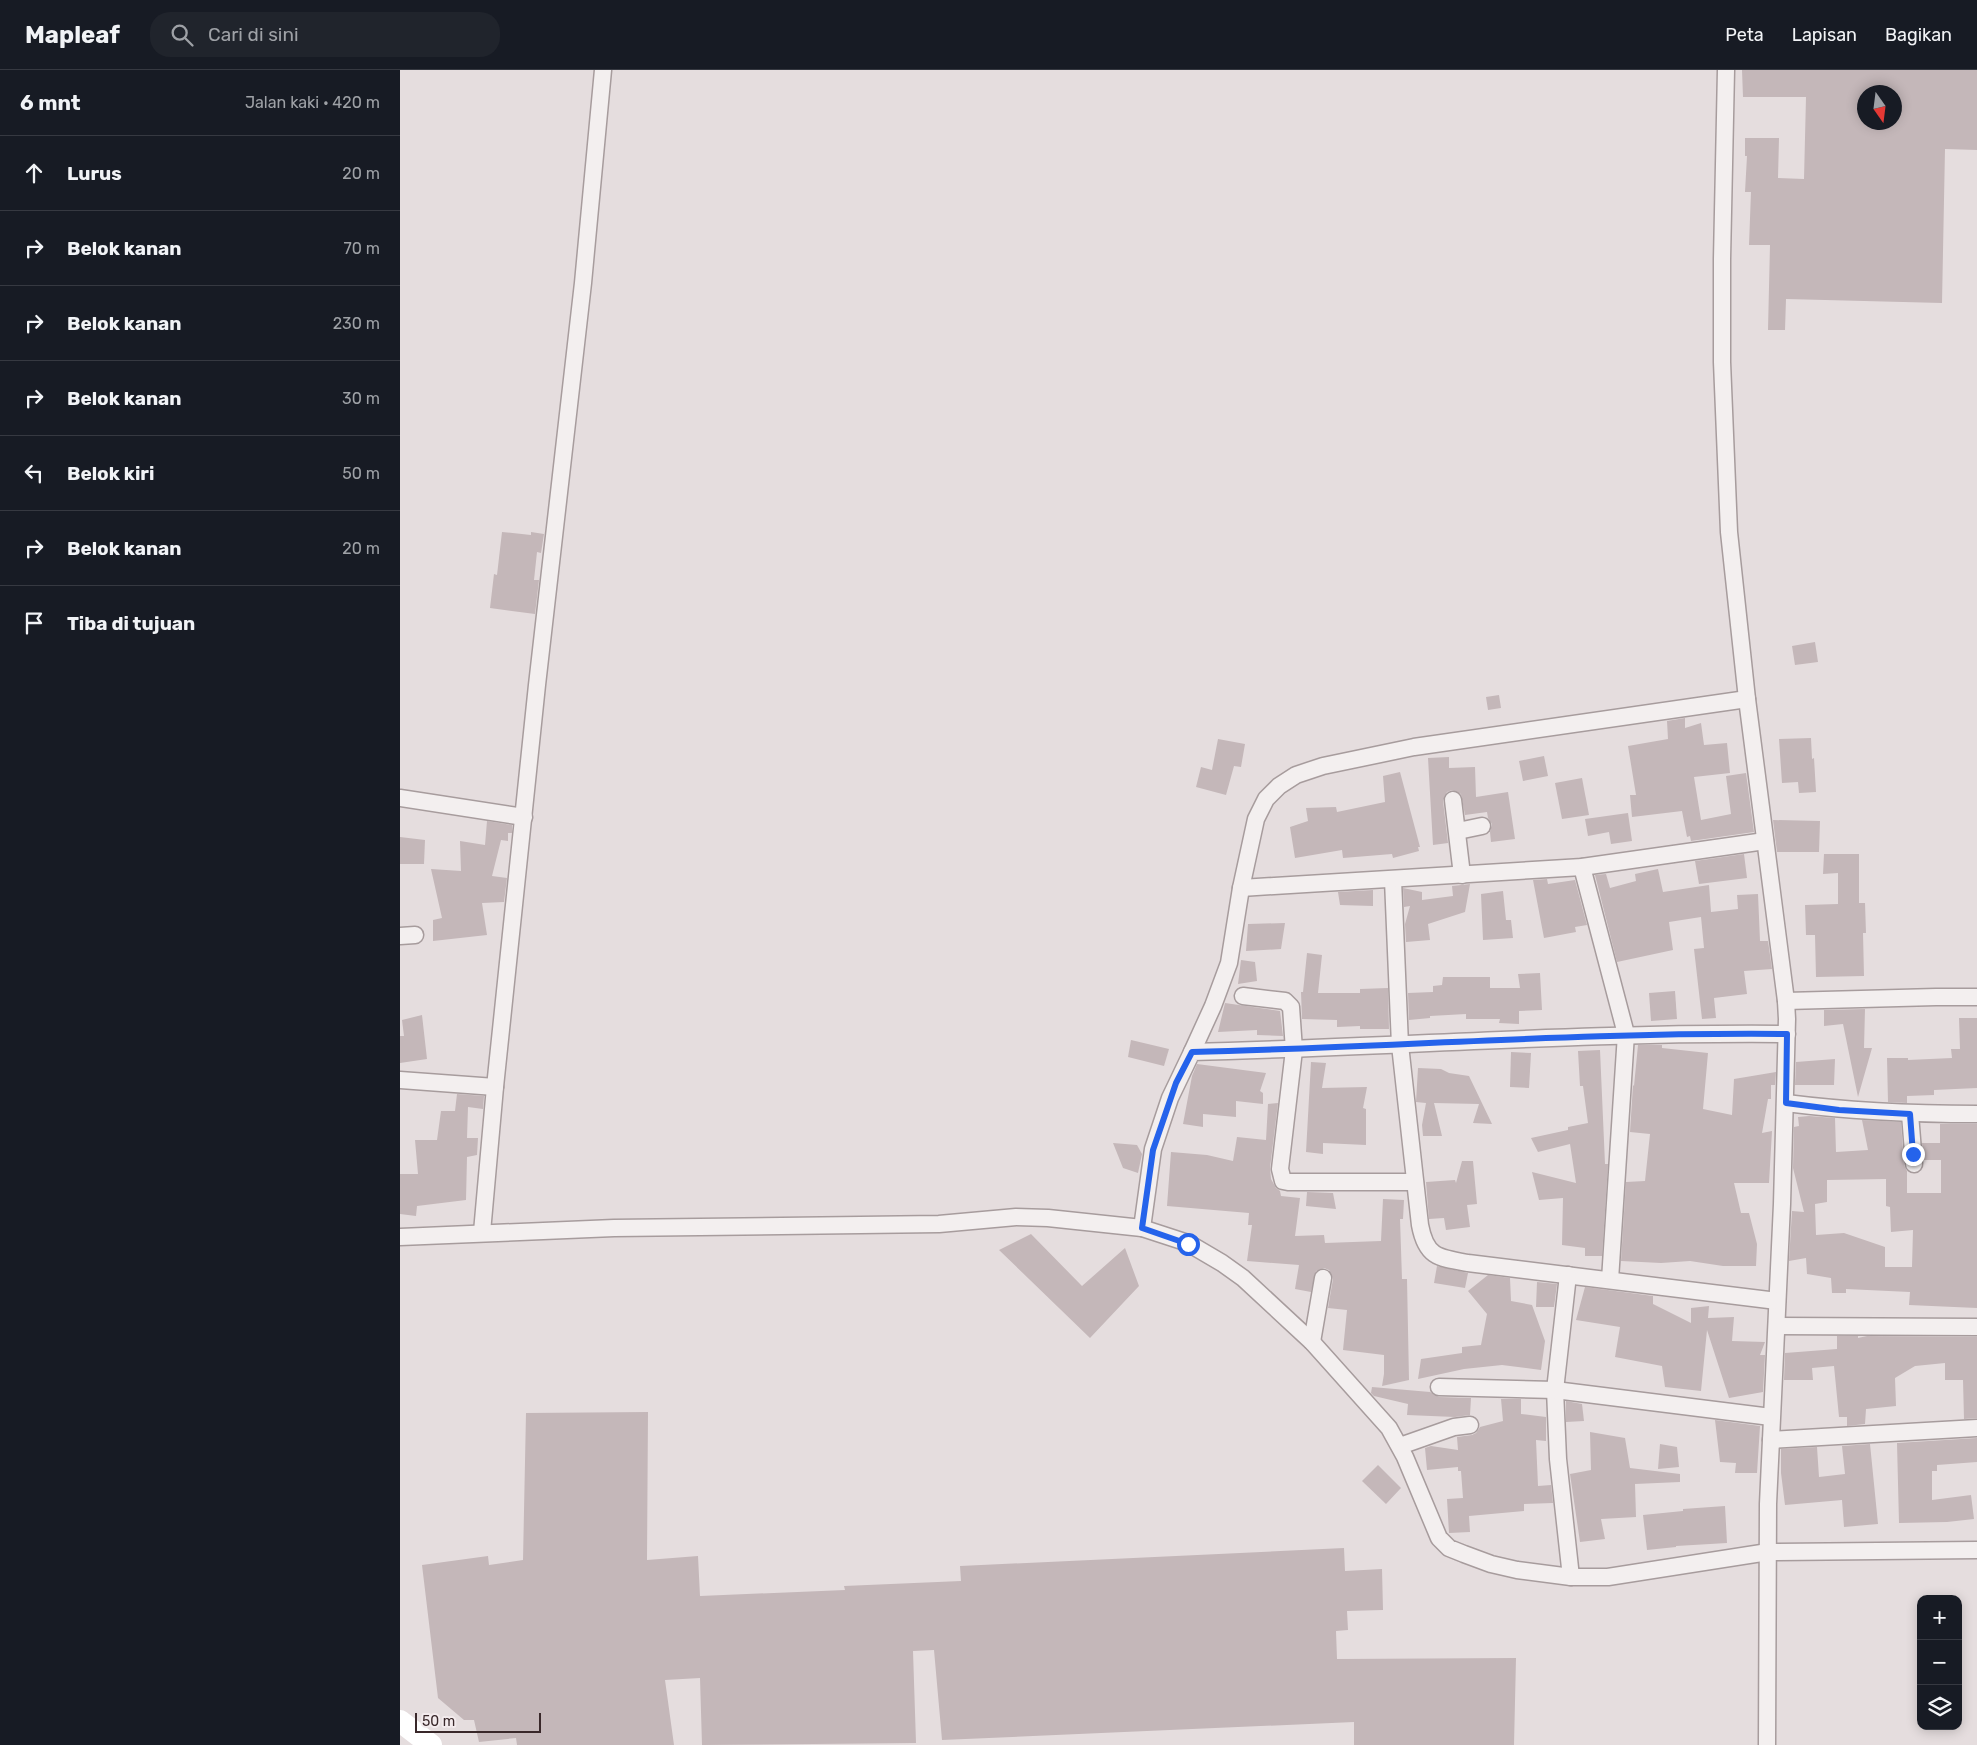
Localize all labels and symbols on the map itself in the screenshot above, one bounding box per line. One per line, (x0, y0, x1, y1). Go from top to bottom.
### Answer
north arrow (1857, 85, 1902, 130)
route end (1902, 1143, 1925, 1166)
route start (1177, 1233, 1200, 1256)
scale bar (415, 1710, 541, 1733)

